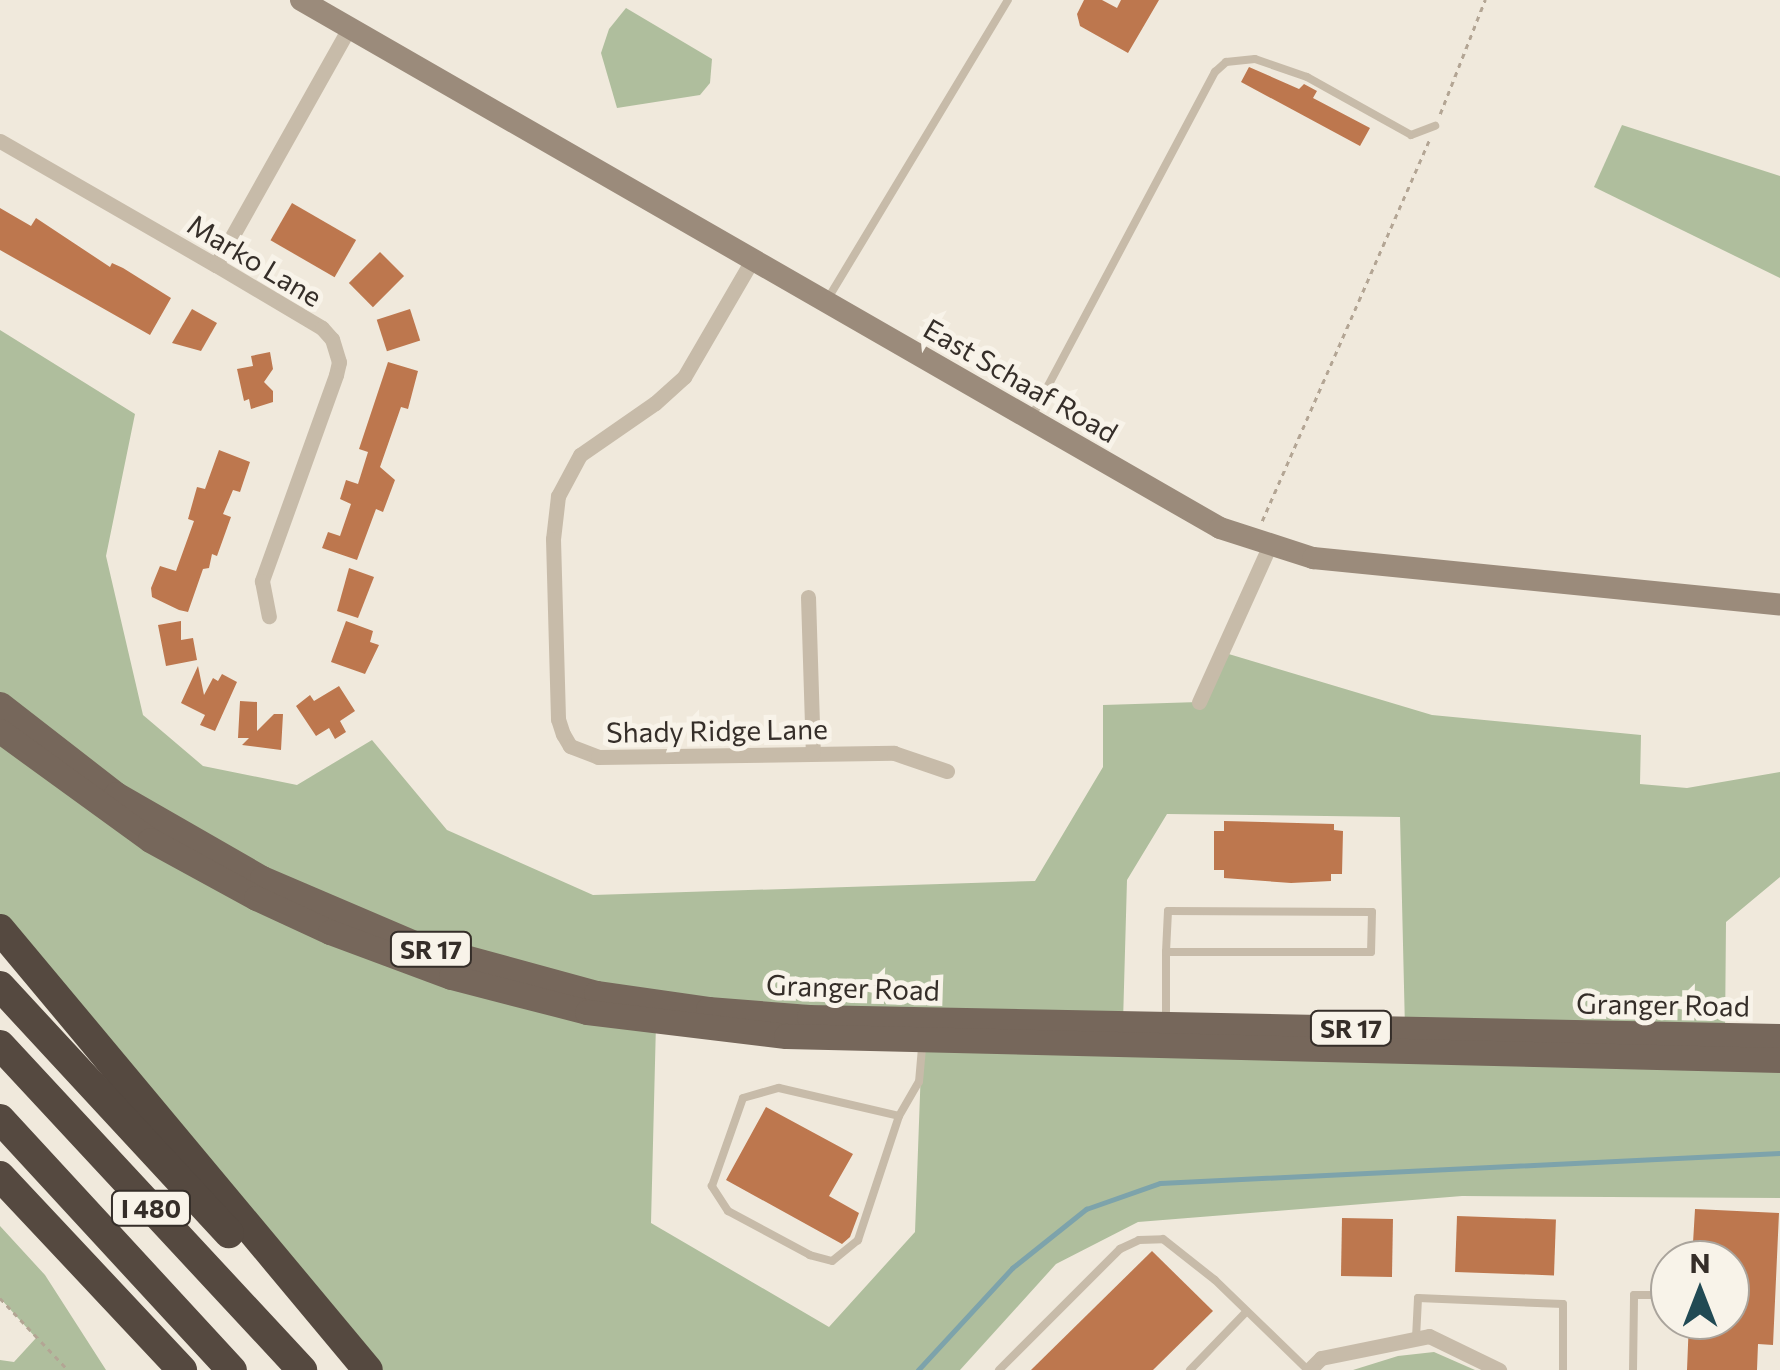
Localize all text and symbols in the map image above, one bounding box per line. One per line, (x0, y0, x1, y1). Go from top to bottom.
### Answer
street label: Marko Lane (182, 207, 328, 313)
street label: East Schaaf Road (918, 311, 1124, 449)
street label: Shady Ridge Lane (606, 711, 828, 749)
road number: SR 17 (388, 929, 474, 969)
street label: Granger Road (766, 967, 940, 1007)
street label: Granger Road (1576, 986, 1750, 1022)
road number: SR 17 (1308, 1008, 1394, 1048)
road number: I 480 (108, 1188, 194, 1228)
north arrow (1650, 1240, 1750, 1340)
text: N (1690, 1245, 1711, 1279)

